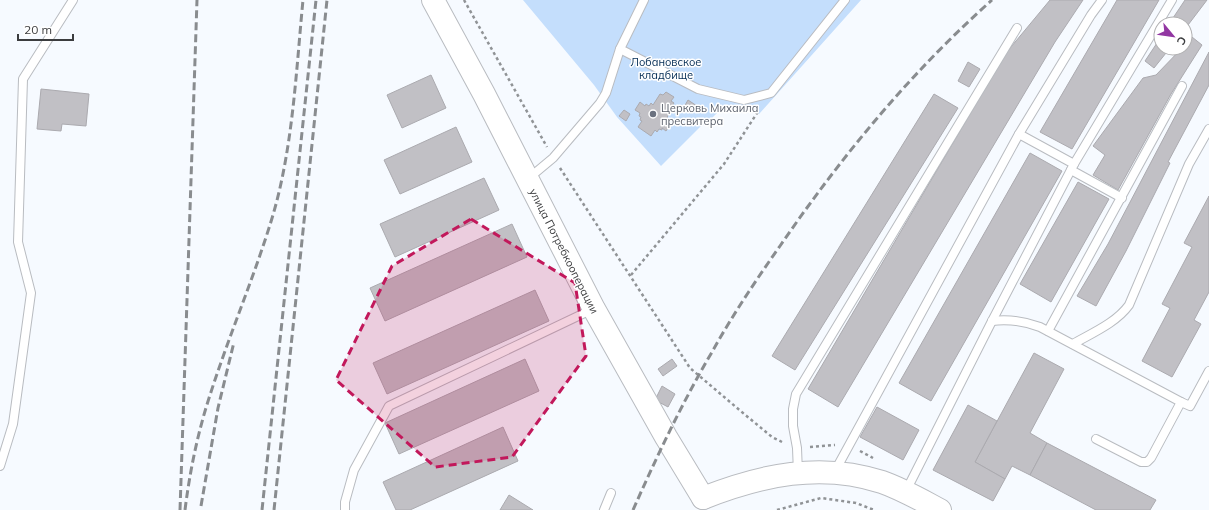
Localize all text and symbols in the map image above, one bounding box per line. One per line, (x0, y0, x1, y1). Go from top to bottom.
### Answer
scale bar (18, 16, 73, 42)
north arrow (1153, 16, 1193, 56)
text: 20 m (24, 22, 52, 37)
text: С (1174, 34, 1190, 48)
park label: Лобановское кладбище (631, 55, 701, 82)
place label: Церковь Михаила пресвитера (661, 101, 758, 128)
marker: Церковь Михаила пресвитера (648, 109, 658, 119)
street label: улица Потребкооперации (526, 186, 602, 316)

